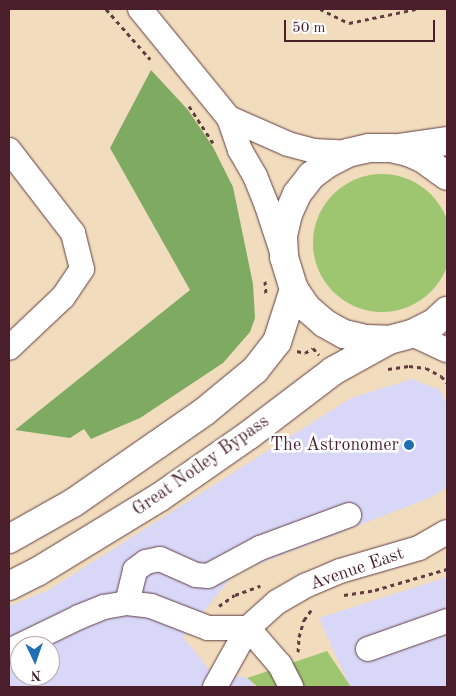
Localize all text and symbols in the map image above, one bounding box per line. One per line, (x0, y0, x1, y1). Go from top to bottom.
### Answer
scale bar (286, 10, 437, 42)
text: 50 m (292, 21, 326, 36)
street label: Great Notley Bypass (129, 411, 273, 521)
place label: The Astronomer (270, 434, 399, 456)
marker: The Astronomer (403, 439, 415, 451)
street label: Avenue East (307, 543, 407, 595)
north arrow (10, 636, 60, 686)
text: N (30, 668, 41, 682)

